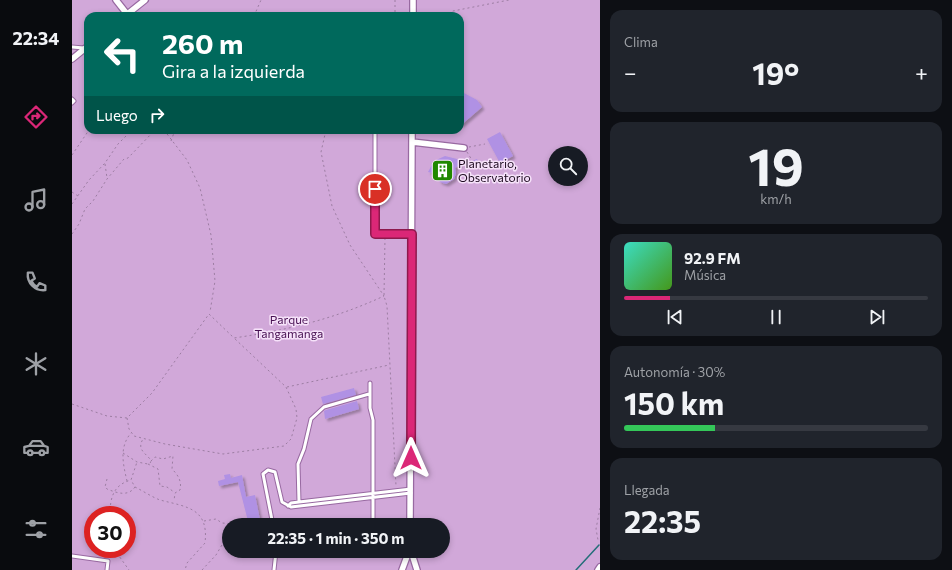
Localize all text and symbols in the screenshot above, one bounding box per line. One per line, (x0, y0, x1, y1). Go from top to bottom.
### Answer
text: 260 m (162, 26, 243, 60)
text: 22:34 (13, 27, 59, 49)
icon: left (96, 28, 148, 80)
text: Clima (624, 34, 658, 50)
text: 19° (752, 54, 799, 91)
text: − (624, 59, 637, 86)
text: + (915, 59, 928, 86)
text: Gira a la izquierda (162, 60, 305, 82)
icon: directions (22, 103, 50, 131)
icon: right (146, 104, 168, 126)
text: Luego (96, 106, 138, 124)
text: 19 (748, 133, 804, 197)
map controls (548, 146, 588, 186)
button: search (548, 146, 588, 186)
place label: Planetario, Observatorio (458, 156, 531, 184)
building icon: Planetario, Observatorio (429, 158, 455, 184)
pin (358, 172, 392, 206)
icon: arrive (364, 178, 386, 200)
icon: music (22, 186, 50, 214)
text: km/h (760, 191, 792, 207)
text: 92.9 FM (684, 249, 741, 267)
text: Música (684, 267, 726, 283)
icon: phone (22, 268, 50, 296)
icon: previous (664, 306, 686, 328)
icon: pause (765, 306, 787, 328)
icon: next (866, 306, 888, 328)
park label: Parque Tangamanga (255, 312, 323, 340)
icon: climate (22, 350, 50, 378)
text: Autonomía · 30% (624, 364, 725, 380)
text: 150 km (624, 384, 724, 421)
icon: car (22, 433, 50, 461)
position arrow (390, 437, 432, 479)
text: Llegada (624, 482, 670, 498)
text: 22:35 (624, 502, 701, 539)
speed limit sign: 30 (84, 506, 136, 558)
icon: filters (22, 515, 50, 543)
text: 22:35 · 1 min · 350 m (268, 529, 404, 547)

